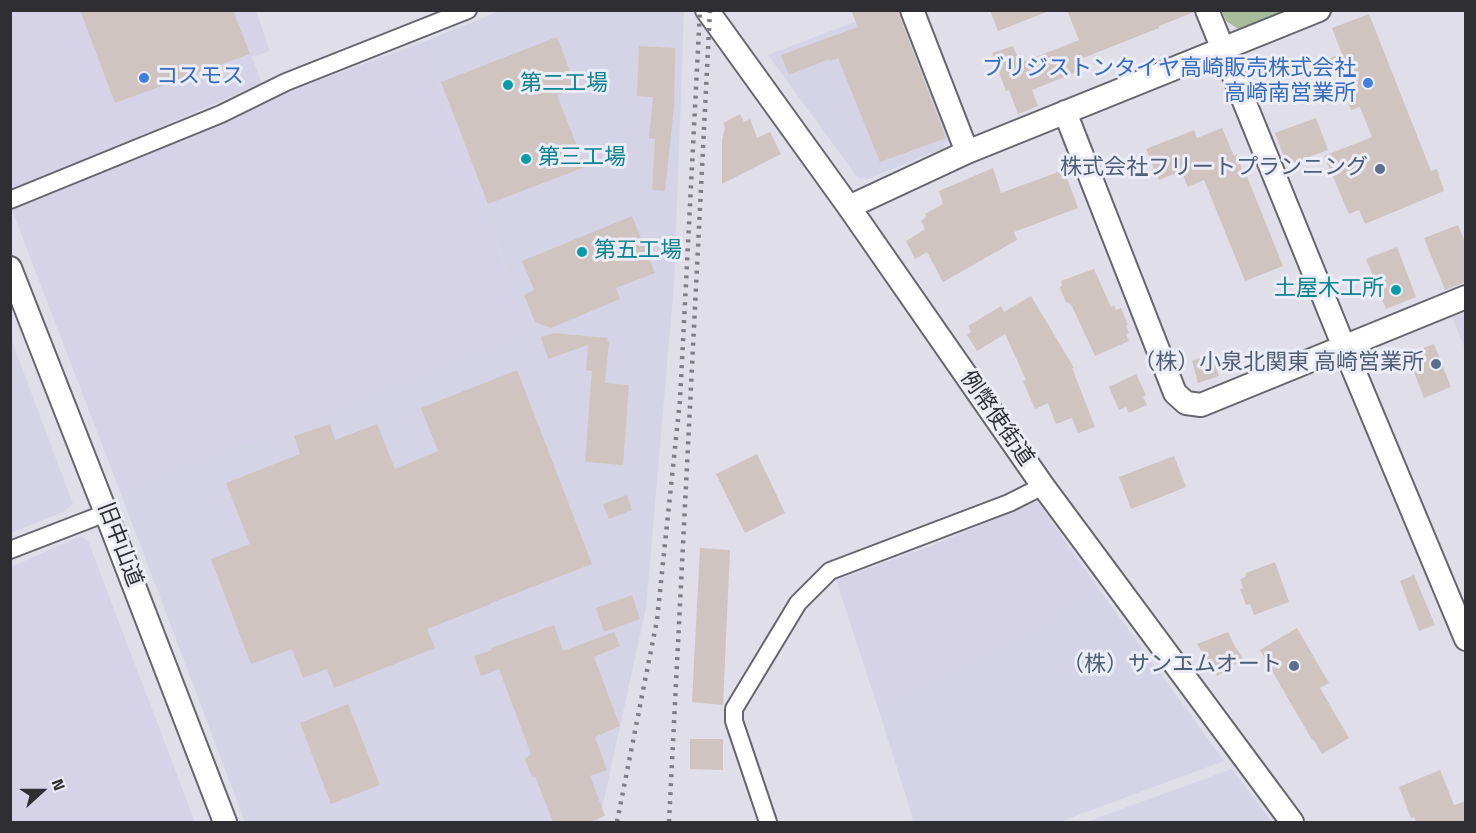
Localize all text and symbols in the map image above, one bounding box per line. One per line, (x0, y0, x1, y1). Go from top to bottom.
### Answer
place label: ブリジストンタイヤ高崎販売株式会社 高崎南営業所 (982, 57, 1356, 108)
place label: コスモス (156, 65, 244, 91)
marker: コスモス (137, 71, 151, 85)
place label: 第二工場 (520, 72, 608, 98)
marker: ブリジストンタイヤ高崎販売株式会社 高崎南営業所 (1361, 76, 1375, 90)
marker: 第二工場 (501, 78, 515, 92)
place label: 第三工場 (538, 146, 626, 172)
marker: 第三工場 (519, 152, 533, 166)
place label: 株式会社フリートプランニング (1060, 156, 1368, 182)
marker: 株式会社フリートプランニング (1373, 162, 1387, 176)
place label: 第五工場 (594, 239, 682, 265)
marker: 第五工場 (575, 245, 589, 259)
place label: 土屋木工所 (1274, 277, 1384, 303)
marker: 土屋木工所 (1389, 283, 1403, 297)
place label: （株）小泉北関東 高崎営業所 (1133, 351, 1424, 377)
marker: （株）小泉北関東 高崎営業所 (1429, 357, 1443, 371)
street label: 例幣使街道 (954, 366, 1038, 472)
street label: 旧中山道 (91, 499, 147, 591)
place label: （株）サンエムオート (1062, 653, 1282, 679)
marker: （株）サンエムオート (1287, 659, 1301, 673)
north arrow (12, 761, 72, 821)
text: N (46, 775, 72, 794)

